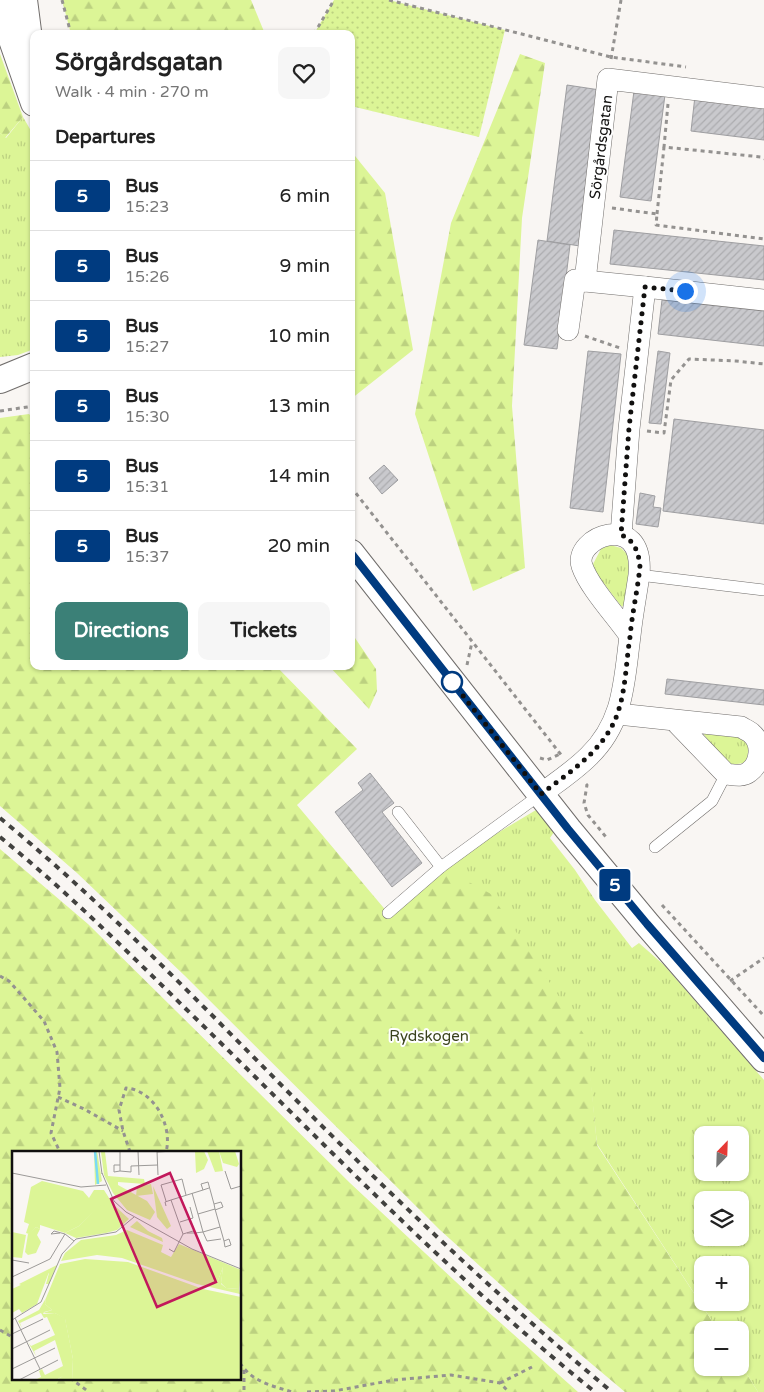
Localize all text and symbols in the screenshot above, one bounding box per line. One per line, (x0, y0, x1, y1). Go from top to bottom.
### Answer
button: heart (278, 47, 330, 99)
text: Sörgårdsgatan (55, 48, 223, 77)
text: Walk · 4 min · 270 m (55, 82, 209, 102)
street label: Sörgårdsgatan (586, 94, 616, 200)
text: Departures (55, 126, 155, 148)
text: Bus (125, 175, 159, 197)
text: 5 (77, 185, 88, 207)
text: 6 min (279, 185, 330, 207)
text: 15:23 (125, 197, 169, 217)
text: Bus (125, 245, 159, 267)
text: 5 (77, 255, 88, 277)
text: 9 min (279, 255, 330, 277)
text: 15:26 (125, 267, 169, 287)
your location (673, 279, 698, 304)
text: Bus (125, 315, 159, 337)
text: 5 (77, 325, 88, 347)
text: 10 min (267, 325, 330, 347)
text: 15:27 (125, 337, 169, 357)
text: Bus (125, 385, 159, 407)
text: 5 (77, 395, 88, 417)
text: 13 min (267, 395, 330, 417)
text: 15:30 (125, 407, 169, 427)
text: Bus (125, 455, 159, 477)
text: 5 (77, 465, 88, 487)
text: 14 min (267, 465, 330, 487)
text: 15:31 (125, 477, 169, 497)
text: Bus (125, 525, 159, 547)
text: 5 (77, 535, 88, 557)
text: 20 min (267, 535, 330, 557)
text: 15:37 (125, 547, 169, 567)
button: Directions (55, 602, 188, 660)
button: Tickets (198, 602, 330, 660)
unlabelled marker (441, 671, 463, 693)
line badge: 5 (599, 869, 631, 901)
text: 5 (609, 874, 621, 896)
park label: Rydskogen (389, 1027, 469, 1045)
north arrow (694, 1126, 749, 1181)
map controls (694, 1126, 749, 1376)
inset map (12, 1151, 241, 1380)
button: layers (694, 1191, 749, 1246)
button: + (694, 1256, 749, 1311)
button: − (694, 1321, 749, 1376)

